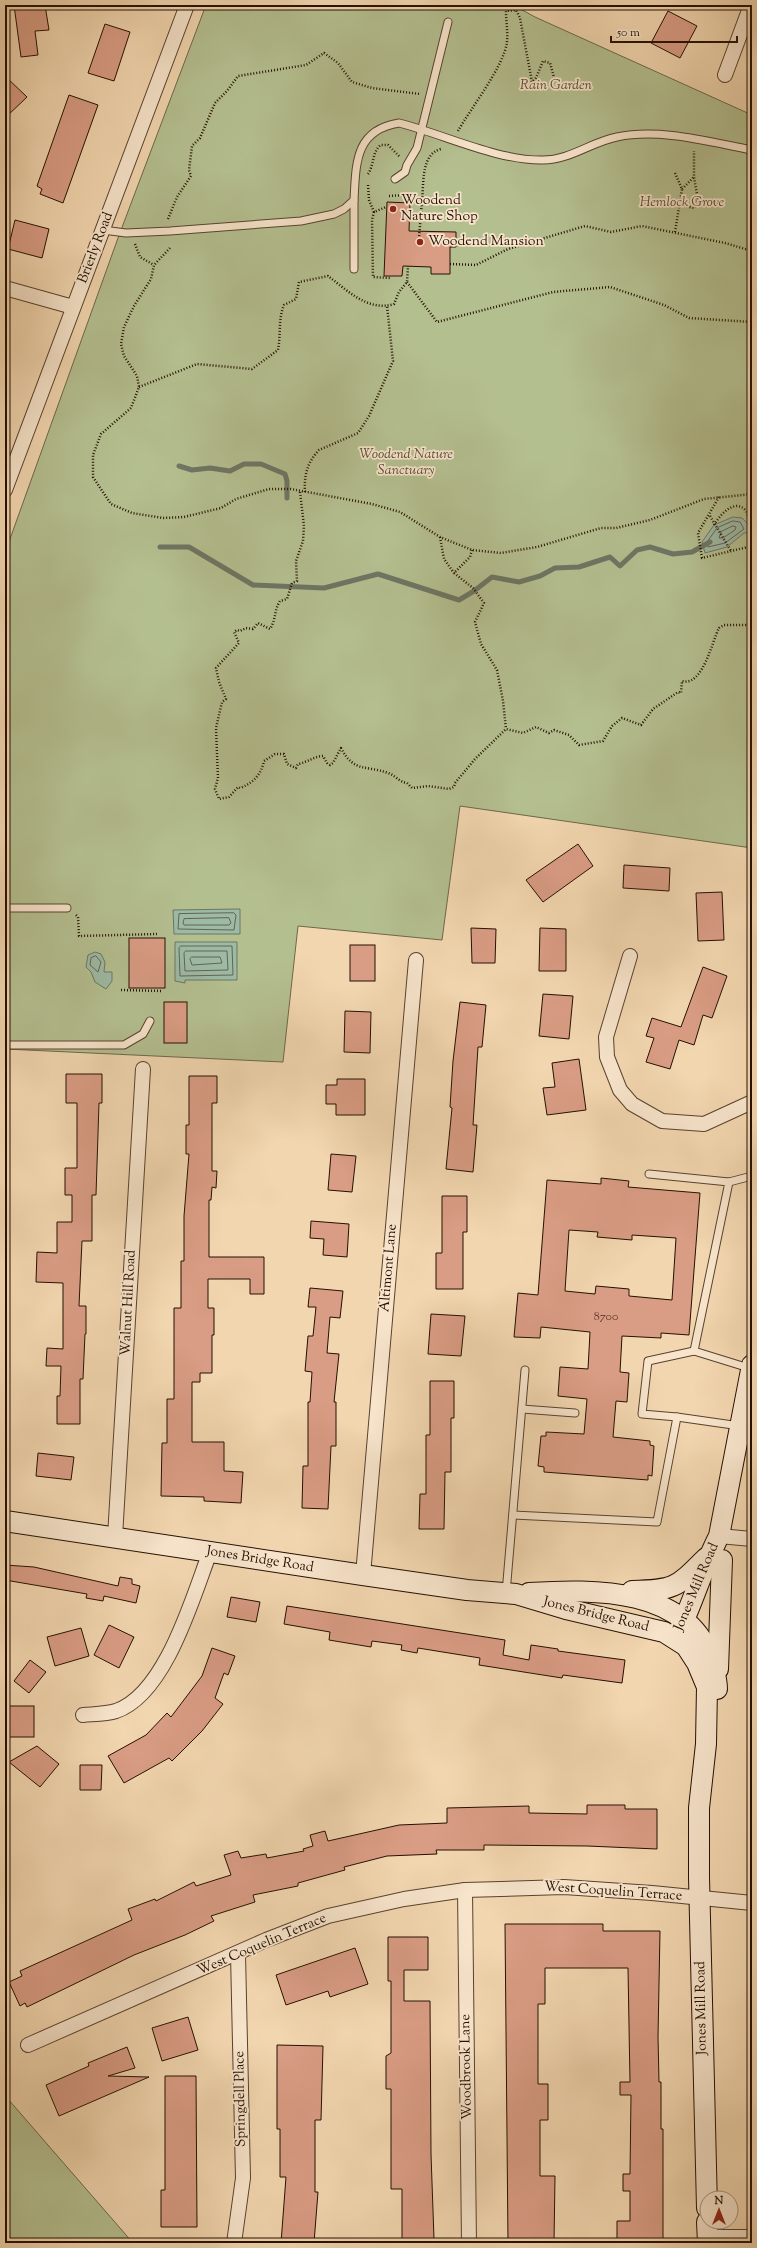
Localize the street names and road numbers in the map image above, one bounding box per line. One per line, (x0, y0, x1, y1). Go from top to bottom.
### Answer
street label: Brierly Road (73, 209, 119, 287)
street label: Altimont Lane (375, 1223, 403, 1313)
street label: Walnut Hill Road (116, 1249, 142, 1357)
street label: Jones Mill Road (669, 1540, 725, 1635)
street label: Jones Bridge Road (204, 1541, 315, 1578)
street label: Jones Bridge Road (540, 1592, 651, 1638)
street label: West Coquelin Terrace (543, 1877, 683, 1907)
street label: West Coquelin Terrace (194, 1909, 330, 1981)
street label: Jones Mill Road (691, 1961, 713, 2056)
street label: Woodbrook Lane (456, 2014, 478, 2120)
street label: Springdell Place (230, 2051, 252, 2147)

